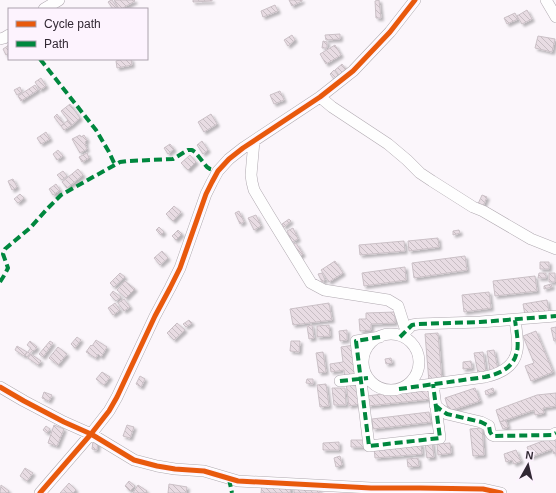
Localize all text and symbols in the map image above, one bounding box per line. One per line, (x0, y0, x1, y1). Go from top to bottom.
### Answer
legend (8, 8, 148, 60)
text: Cycle path (44, 17, 101, 31)
text: Path (44, 37, 69, 51)
north arrow (508, 445, 548, 485)
text: N (525, 449, 534, 462)

